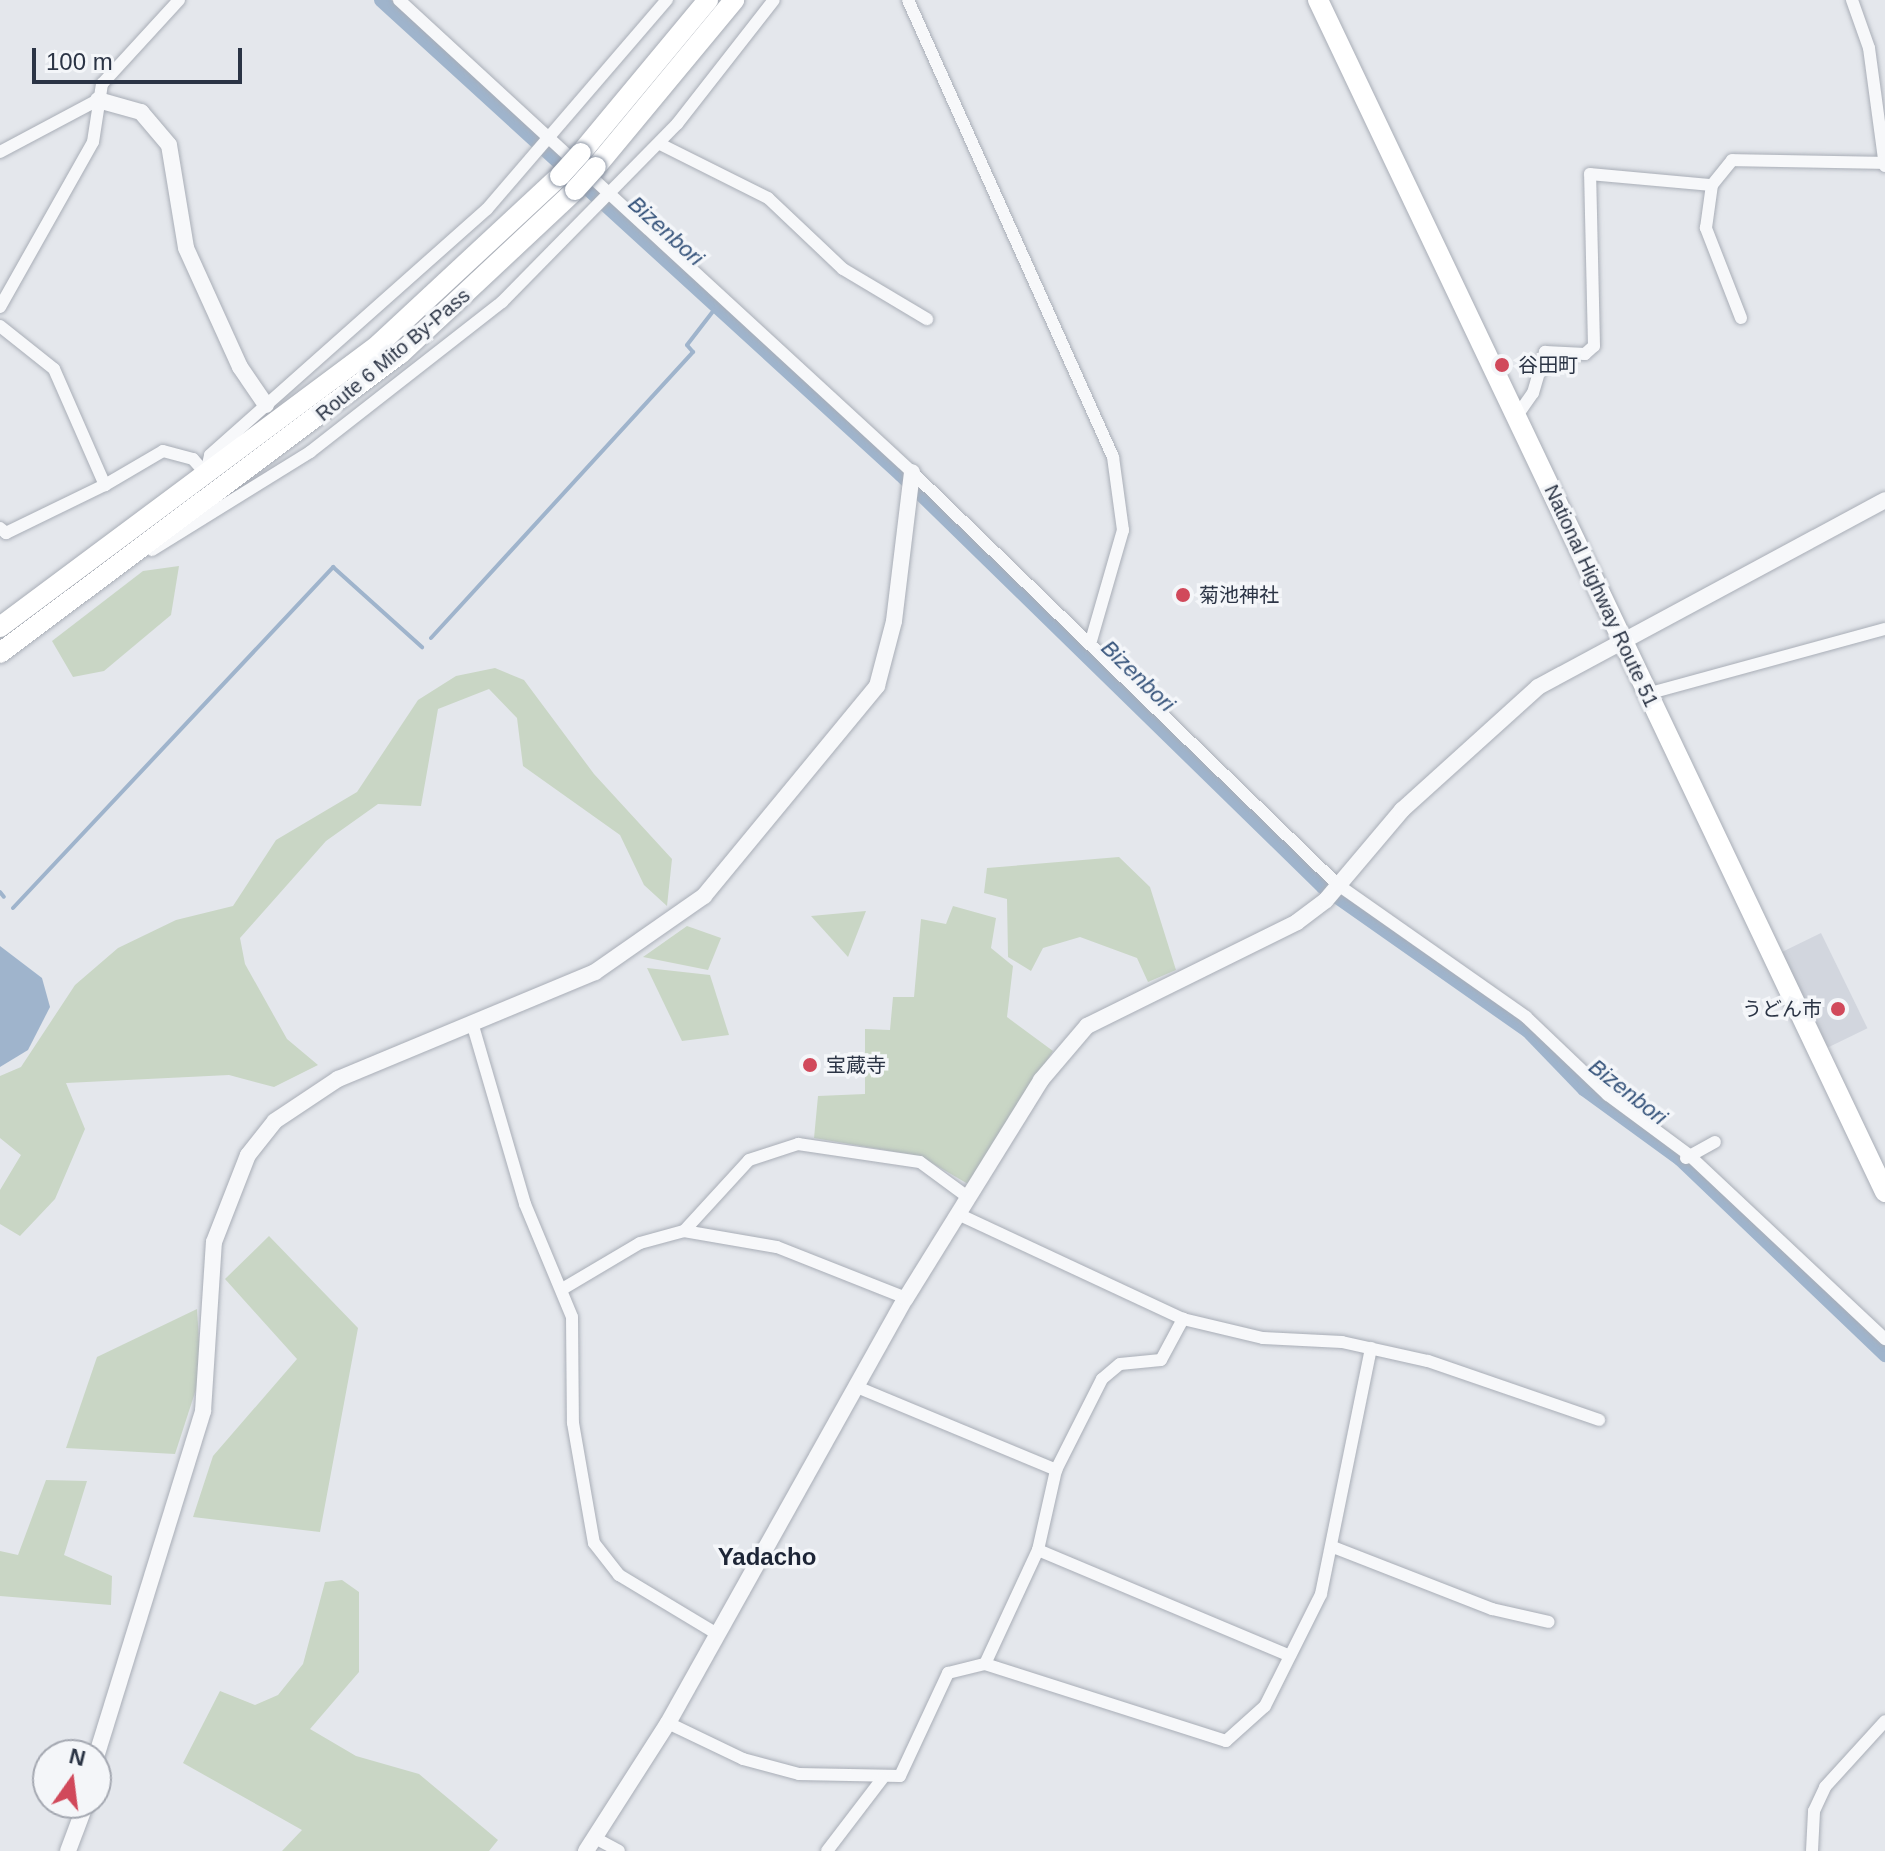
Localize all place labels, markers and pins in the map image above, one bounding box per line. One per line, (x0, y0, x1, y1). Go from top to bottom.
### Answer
place label: 谷田町 (1518, 353, 1578, 377)
marker: 谷田町 (1493, 356, 1511, 374)
place label: 菊池神社 (1199, 583, 1279, 607)
marker: 菊池神社 (1174, 586, 1192, 604)
place label: うどん市 (1742, 997, 1822, 1021)
marker: うどん市 (1829, 1000, 1847, 1018)
place label: 宝蔵寺 (826, 1053, 886, 1077)
marker: 宝蔵寺 (801, 1056, 819, 1074)

